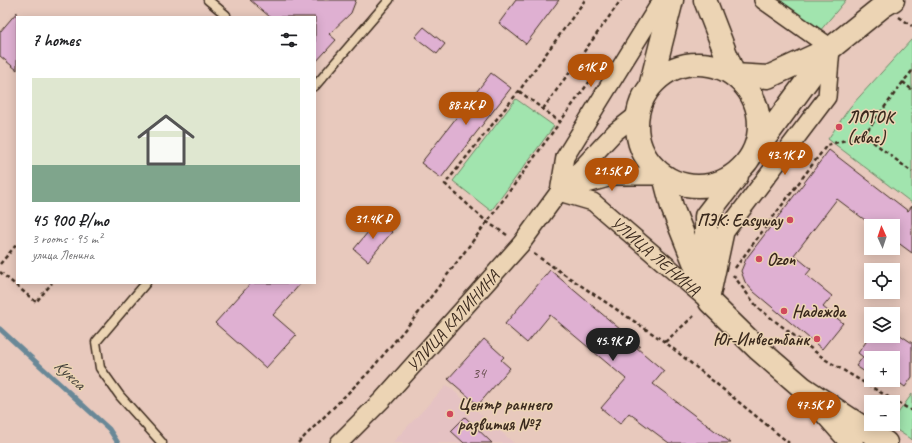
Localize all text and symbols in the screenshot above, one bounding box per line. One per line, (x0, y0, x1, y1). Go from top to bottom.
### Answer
icon: filters (278, 29, 300, 51)
text: 7 homes (32, 30, 80, 51)
pin: 61K ₽ (563, 54, 619, 88)
text: 61K ₽ (577, 59, 605, 75)
pin: 88.2K ₽ (429, 92, 503, 126)
text: 88.2K ₽ (448, 97, 484, 113)
icon: home (130, 104, 202, 176)
place label: ЛОТОК (квас) (847, 107, 896, 148)
marker: ЛОТОК (квас) (834, 122, 844, 132)
pin: 43.1K ₽ (748, 142, 822, 176)
text: 43.1K ₽ (767, 147, 803, 163)
pin: 21.5K ₽ (575, 158, 649, 192)
text: 21.5K ₽ (594, 163, 630, 179)
pin: 31.4K ₽ (336, 206, 410, 240)
text: 45 900 ₽/mo (32, 210, 109, 231)
place label: ПЭК: Easyway (697, 210, 784, 231)
text: 31.4K ₽ (355, 211, 391, 227)
street label: УЛИЦА ЛЕНИНА (606, 212, 705, 300)
marker: ПЭК: Easyway (785, 215, 795, 225)
north arrow (864, 219, 900, 255)
map controls (864, 219, 900, 431)
text: 3 rooms · 95 m² (32, 231, 102, 247)
text: улица Ленина (32, 247, 94, 263)
place label: Ozon (767, 249, 797, 270)
marker: Ozon (754, 254, 764, 264)
button: locate (864, 263, 900, 299)
street label: УЛИЦА КАЛИНИНА (402, 265, 505, 376)
place label: Надежда (792, 301, 847, 322)
marker: Надежда (779, 306, 789, 316)
button: layers (864, 307, 900, 343)
pin: 45.9K ₽ (576, 328, 650, 362)
place label: Юг-Инвестбанк (713, 329, 811, 350)
text: 45.9K ₽ (595, 333, 631, 349)
marker: Юг-Инвестбанк (812, 334, 822, 344)
button: + (864, 351, 900, 387)
water label: Кукса (50, 354, 92, 395)
house number: 34 (472, 364, 487, 383)
pin: 47.5K ₽ (777, 392, 851, 426)
place label: Центр раннего развития №7 (458, 394, 553, 436)
button: − (864, 395, 900, 431)
text: 47.5K ₽ (796, 397, 832, 413)
marker: Центр раннего развития №7 (445, 409, 455, 419)

